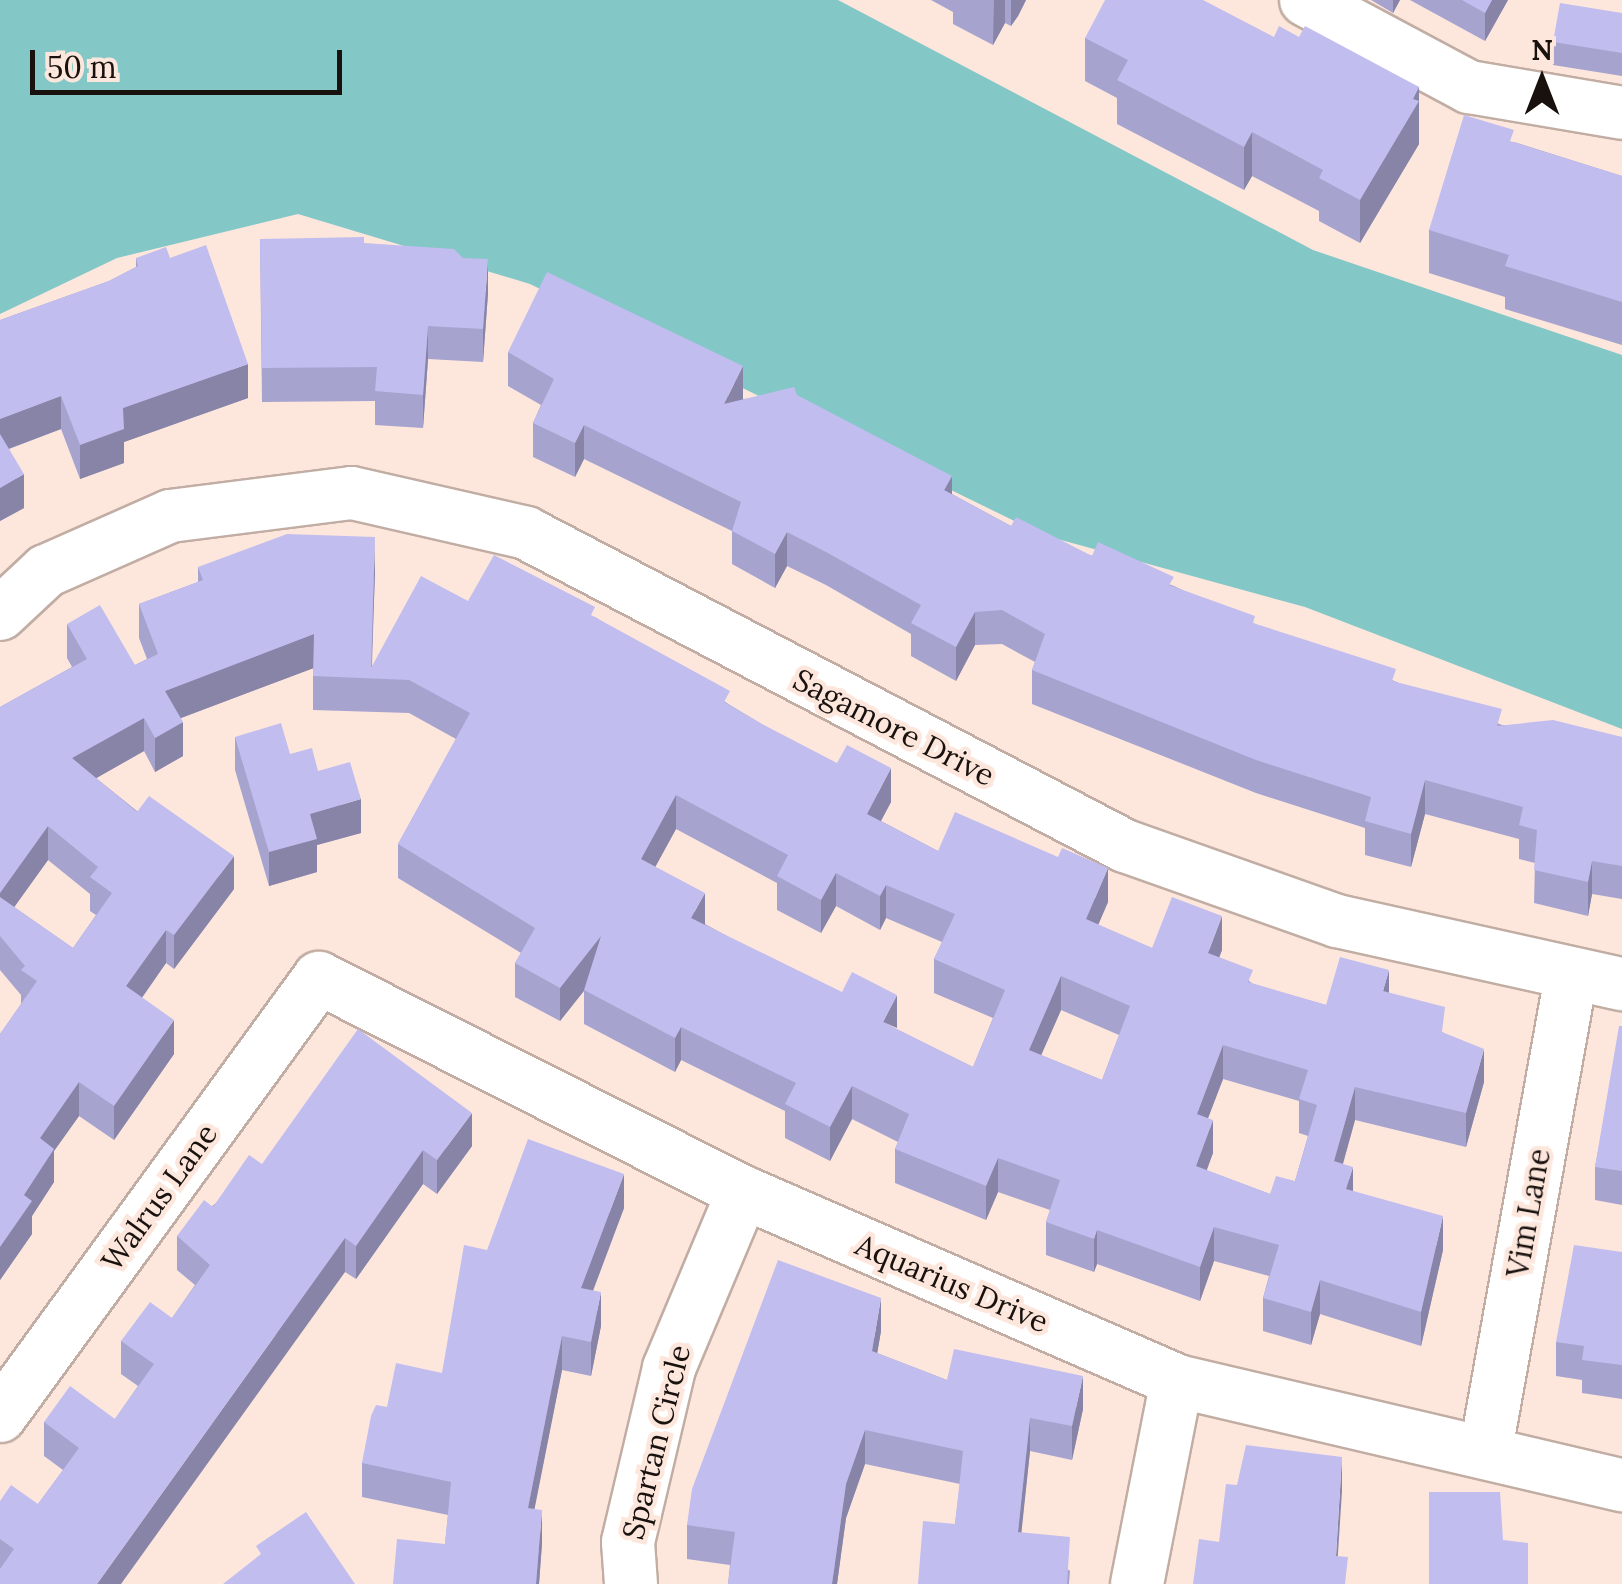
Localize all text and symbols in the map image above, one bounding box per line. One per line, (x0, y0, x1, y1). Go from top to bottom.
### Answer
scale bar (35, 30, 348, 92)
north arrow (1492, 30, 1592, 130)
text: N (1531, 32, 1553, 68)
text: 50 m (47, 48, 117, 86)
street label: Sagamore Drive (787, 661, 1001, 793)
street label: Walrus Lane (94, 1116, 224, 1278)
street label: Vim Lane (1499, 1146, 1557, 1280)
street label: Aquarius Drive (850, 1226, 1054, 1340)
street label: Spartan Circle (614, 1341, 698, 1543)

